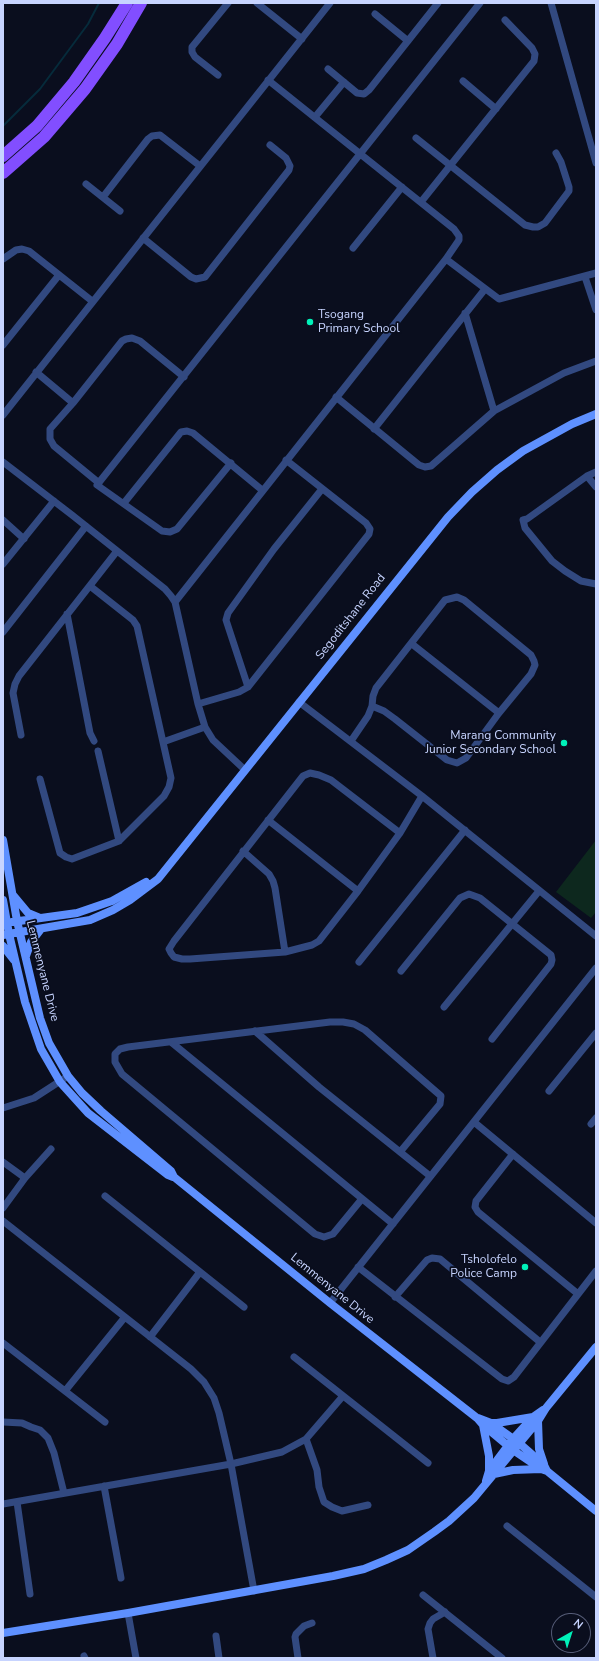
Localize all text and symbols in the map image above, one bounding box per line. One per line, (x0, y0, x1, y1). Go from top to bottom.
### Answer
place label: Tsogang Primary School (318, 308, 400, 336)
marker: Tsogang Primary School (305, 317, 315, 327)
street label: Segoditshane Road (313, 571, 389, 663)
place label: Marang Community Junior Secondary School (425, 729, 556, 757)
marker: Marang Community Junior Secondary School (559, 738, 569, 748)
street label: Lemmenyane Drive (22, 919, 62, 1023)
street label: Lemmenyane Drive (287, 1251, 377, 1327)
place label: Tsholofelo Police Camp (450, 1253, 517, 1281)
marker: Tsholofelo Police Camp (520, 1262, 530, 1272)
north arrow (551, 1613, 591, 1653)
text: N (570, 1616, 586, 1632)

